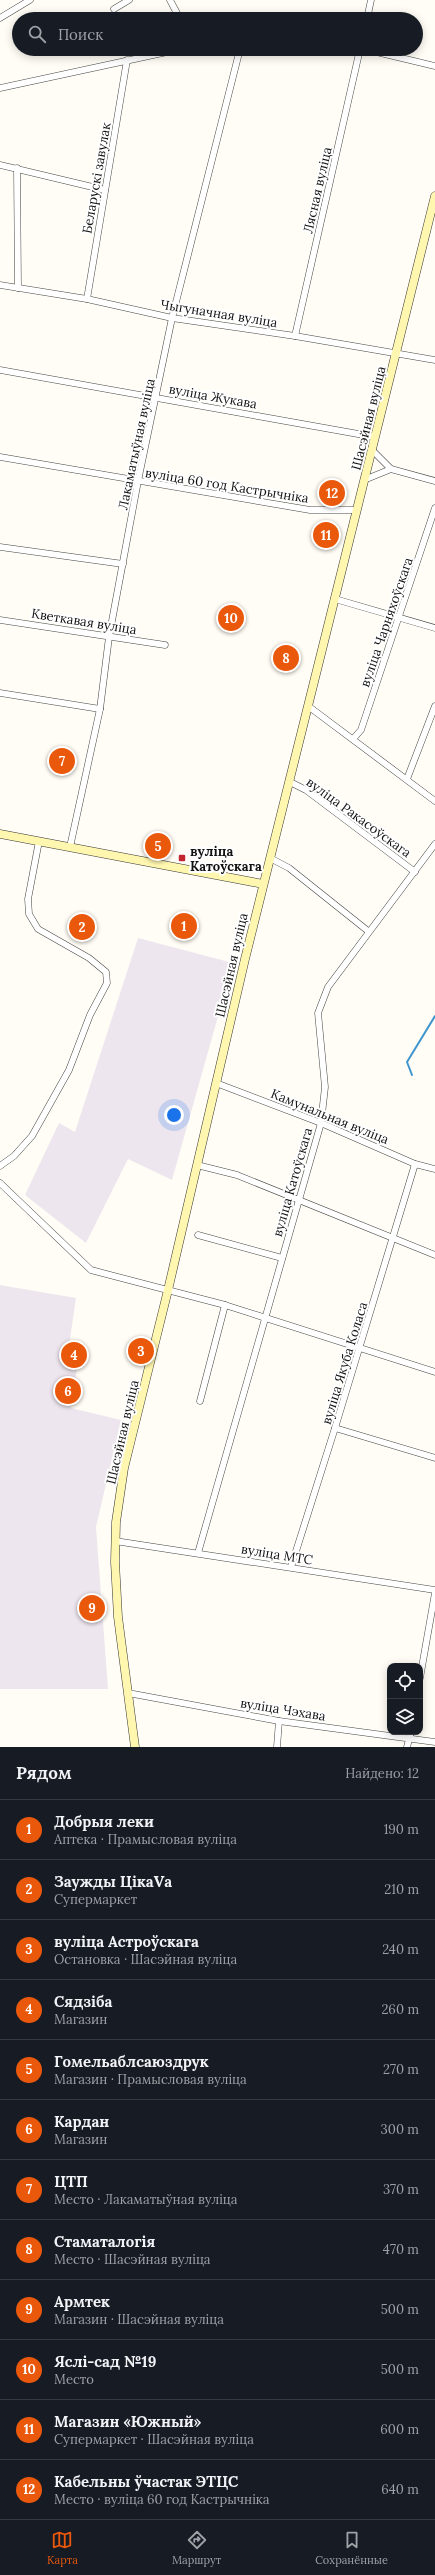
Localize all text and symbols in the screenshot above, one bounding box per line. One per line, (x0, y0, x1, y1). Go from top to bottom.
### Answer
search box (12, 12, 423, 56)
icon: search (26, 23, 48, 45)
text: Поиск (58, 25, 103, 44)
street label: Беларускі завулак (78, 121, 115, 235)
street label: Лясная вуліца (299, 145, 336, 235)
street label: Чыгуначная вуліца (159, 296, 279, 331)
street label: Шасэйная вуліца (347, 364, 390, 472)
street label: Лакаматыўная вуліца (114, 377, 159, 511)
street label: вуліца Жукава (167, 380, 259, 413)
street label: вуліца 60 год Кастрычніка (144, 464, 310, 507)
pin: 12 (319, 478, 345, 508)
pin: 11 (313, 520, 339, 550)
street label: вуліца Чарняхоўскага (356, 555, 417, 689)
pin: 10 (218, 603, 244, 633)
street label: Кветкавая вуліца (30, 605, 138, 638)
pin: 8 (273, 643, 299, 673)
pin: 7 (49, 746, 75, 776)
street label: вуліца Ракасоўскага (303, 774, 415, 861)
pin: 5 (145, 831, 171, 861)
place label: вуліца Катоўскага (190, 843, 262, 875)
marker: вуліца Катоўскага (177, 853, 187, 863)
pin: 1 (171, 911, 197, 941)
street label: Шасэйная вуліца (211, 911, 252, 1019)
pin: 2 (69, 912, 95, 942)
street label: Камунальная вуліца (268, 1085, 392, 1148)
your location (164, 1105, 184, 1125)
street label: вуліца Катоўскага (269, 1125, 316, 1239)
street label: вуліца Якуба Коласа (318, 1300, 371, 1426)
pin: 3 (128, 1336, 154, 1366)
pin: 4 (61, 1340, 87, 1370)
pin: 6 (55, 1376, 81, 1406)
street label: Шасэйная вуліца (102, 1378, 143, 1486)
street label: вуліца МТС (240, 1540, 314, 1569)
pin: 9 (79, 1593, 105, 1623)
map controls (387, 1663, 423, 1735)
button: locate (387, 1663, 423, 1699)
street label: вуліца Чэхава (239, 1694, 327, 1725)
button: layers (387, 1699, 423, 1735)
text: Рядом (16, 1762, 72, 1784)
text: Найдено: 12 (345, 1765, 419, 1782)
text: Добрыя леки (54, 1812, 154, 1831)
text: 1 (26, 1821, 32, 1838)
text: 190 m (384, 1821, 419, 1838)
text: Аптека · Прамысловая вуліца (54, 1831, 237, 1848)
text: Заужды ЦікаVа (54, 1872, 172, 1891)
text: 2 (26, 1881, 32, 1898)
text: 210 m (384, 1881, 419, 1898)
text: Супермаркет (54, 1891, 137, 1908)
text: вуліца Астроўскага (54, 1932, 199, 1951)
text: 3 (25, 1941, 33, 1958)
text: 240 m (382, 1941, 419, 1958)
text: Остановка · Шасэйная вуліца (54, 1951, 237, 1968)
text: Сядзіба (54, 1992, 112, 2011)
text: 4 (25, 2001, 33, 2018)
text: 260 m (381, 2001, 419, 2018)
text: Магазин (54, 2011, 107, 2028)
text: Гомельаблсаюздрук (54, 2052, 209, 2071)
text: 5 (25, 2061, 33, 2078)
text: 270 m (383, 2061, 419, 2078)
text: Магазин · Прамысловая вуліца (54, 2071, 247, 2088)
text: Кардан (54, 2112, 109, 2131)
text: 6 (25, 2121, 33, 2138)
text: 300 m (381, 2121, 419, 2138)
text: Магазин (54, 2131, 107, 2148)
text: ЦТП (54, 2172, 88, 2191)
text: 7 (26, 2181, 32, 2198)
text: 370 m (383, 2181, 419, 2198)
text: Место · Лакаматыўная вуліца (54, 2191, 238, 2208)
text: Стаматалогія (54, 2232, 155, 2251)
text: 8 (25, 2241, 33, 2258)
text: 470 m (383, 2241, 419, 2258)
text: Место · Шасэйная вуліца (54, 2251, 211, 2268)
text: Армтек (54, 2292, 110, 2311)
text: 9 (25, 2301, 33, 2318)
text: 500 m (381, 2301, 419, 2318)
text: Магазин · Шасэйная вуліца (54, 2311, 224, 2328)
text: Яслі-сад №19 (54, 2352, 156, 2371)
text: 10 (22, 2361, 36, 2378)
text: 500 m (381, 2361, 419, 2378)
text: Место (54, 2371, 94, 2388)
text: Магазин «Южный» (54, 2412, 201, 2431)
text: 11 (24, 2421, 34, 2438)
text: 600 m (380, 2421, 419, 2438)
text: Супермаркет · Шасэйная вуліца (54, 2431, 254, 2448)
text: Кабельны ўчастак ЭТЦС (54, 2472, 238, 2491)
text: 12 (23, 2481, 35, 2498)
text: 640 m (381, 2481, 419, 2498)
text: Место · вуліца 60 год Кастрычніка (54, 2491, 269, 2508)
tab: Карта (47, 2529, 78, 2567)
tab: Маршрут (172, 2529, 221, 2567)
tab: Сохранённые (315, 2529, 388, 2567)

